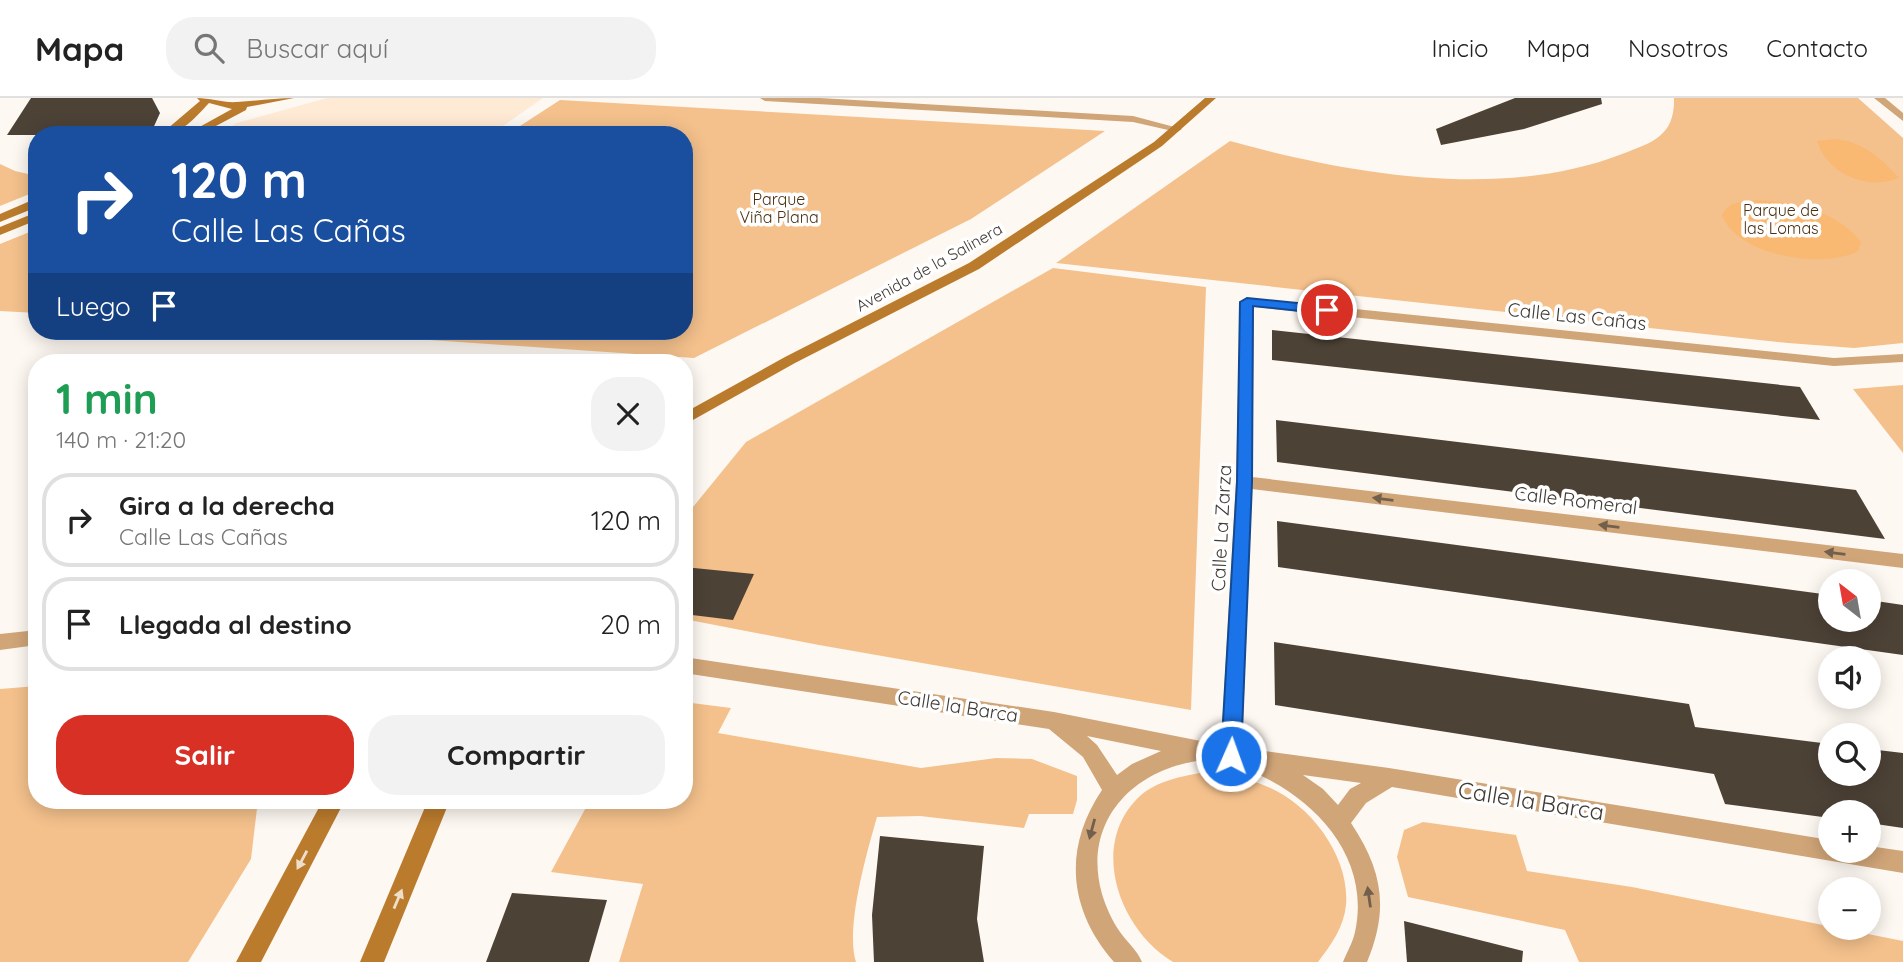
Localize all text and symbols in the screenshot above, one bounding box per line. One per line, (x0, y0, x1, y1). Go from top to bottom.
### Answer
search box (166, 17, 656, 80)
text: Mapa (35, 28, 124, 69)
icon: search (190, 29, 228, 67)
text: Buscar aquí (246, 32, 388, 65)
text: Inicio (1431, 33, 1489, 63)
text: Mapa (1527, 33, 1590, 63)
text: Nosotros (1628, 33, 1728, 63)
text: Contacto (1766, 33, 1868, 63)
text: 120 m (171, 149, 307, 210)
icon: right (56, 154, 147, 245)
park label: Parque Viña Plana (739, 189, 819, 227)
park label: Parque de las Lomas (1743, 200, 1819, 238)
text: Calle Las Cañas (171, 210, 406, 250)
street label: Avenida de la Salinera (852, 218, 1006, 316)
pin (1297, 280, 1357, 340)
icon: arrive (145, 287, 183, 325)
text: Luego (56, 290, 131, 323)
icon: arrive (1308, 291, 1346, 329)
street label: Calle Las Cañas (1506, 297, 1648, 335)
text: 1 min (56, 372, 158, 425)
button: close (591, 377, 665, 451)
text: 140 m · 21:20 (56, 425, 186, 454)
street label: Calle La Zarza (1206, 464, 1236, 592)
street label: Calle Romeral (1513, 481, 1639, 519)
text: Gira a la derecha (119, 489, 335, 522)
one-way arrow (1372, 493, 1394, 504)
icon: right (60, 501, 98, 539)
text: 120 m (591, 504, 661, 537)
one-way arrow (1598, 520, 1620, 531)
text: Calle Las Cañas (119, 522, 288, 551)
one-way arrow (1824, 547, 1846, 558)
north arrow (1818, 569, 1881, 632)
map controls (1818, 569, 1881, 940)
icon: arrive (60, 605, 98, 643)
text: Llegada al destino (119, 608, 352, 641)
text: 20 m (600, 608, 661, 641)
button: sound (1818, 646, 1881, 709)
street label: Calle la Barca (896, 685, 1020, 727)
button: Salir (56, 715, 354, 795)
button: Compartir (368, 715, 665, 795)
position arrow (1194, 719, 1268, 793)
button: search (1818, 723, 1881, 786)
street label: Calle la Barca (1456, 775, 1606, 826)
button: + (1818, 800, 1881, 863)
one-way arrow (1086, 818, 1097, 840)
one-way arrow (297, 850, 308, 870)
button: − (1818, 877, 1881, 940)
one-way arrow (1363, 886, 1374, 908)
one-way arrow (392, 888, 403, 909)

